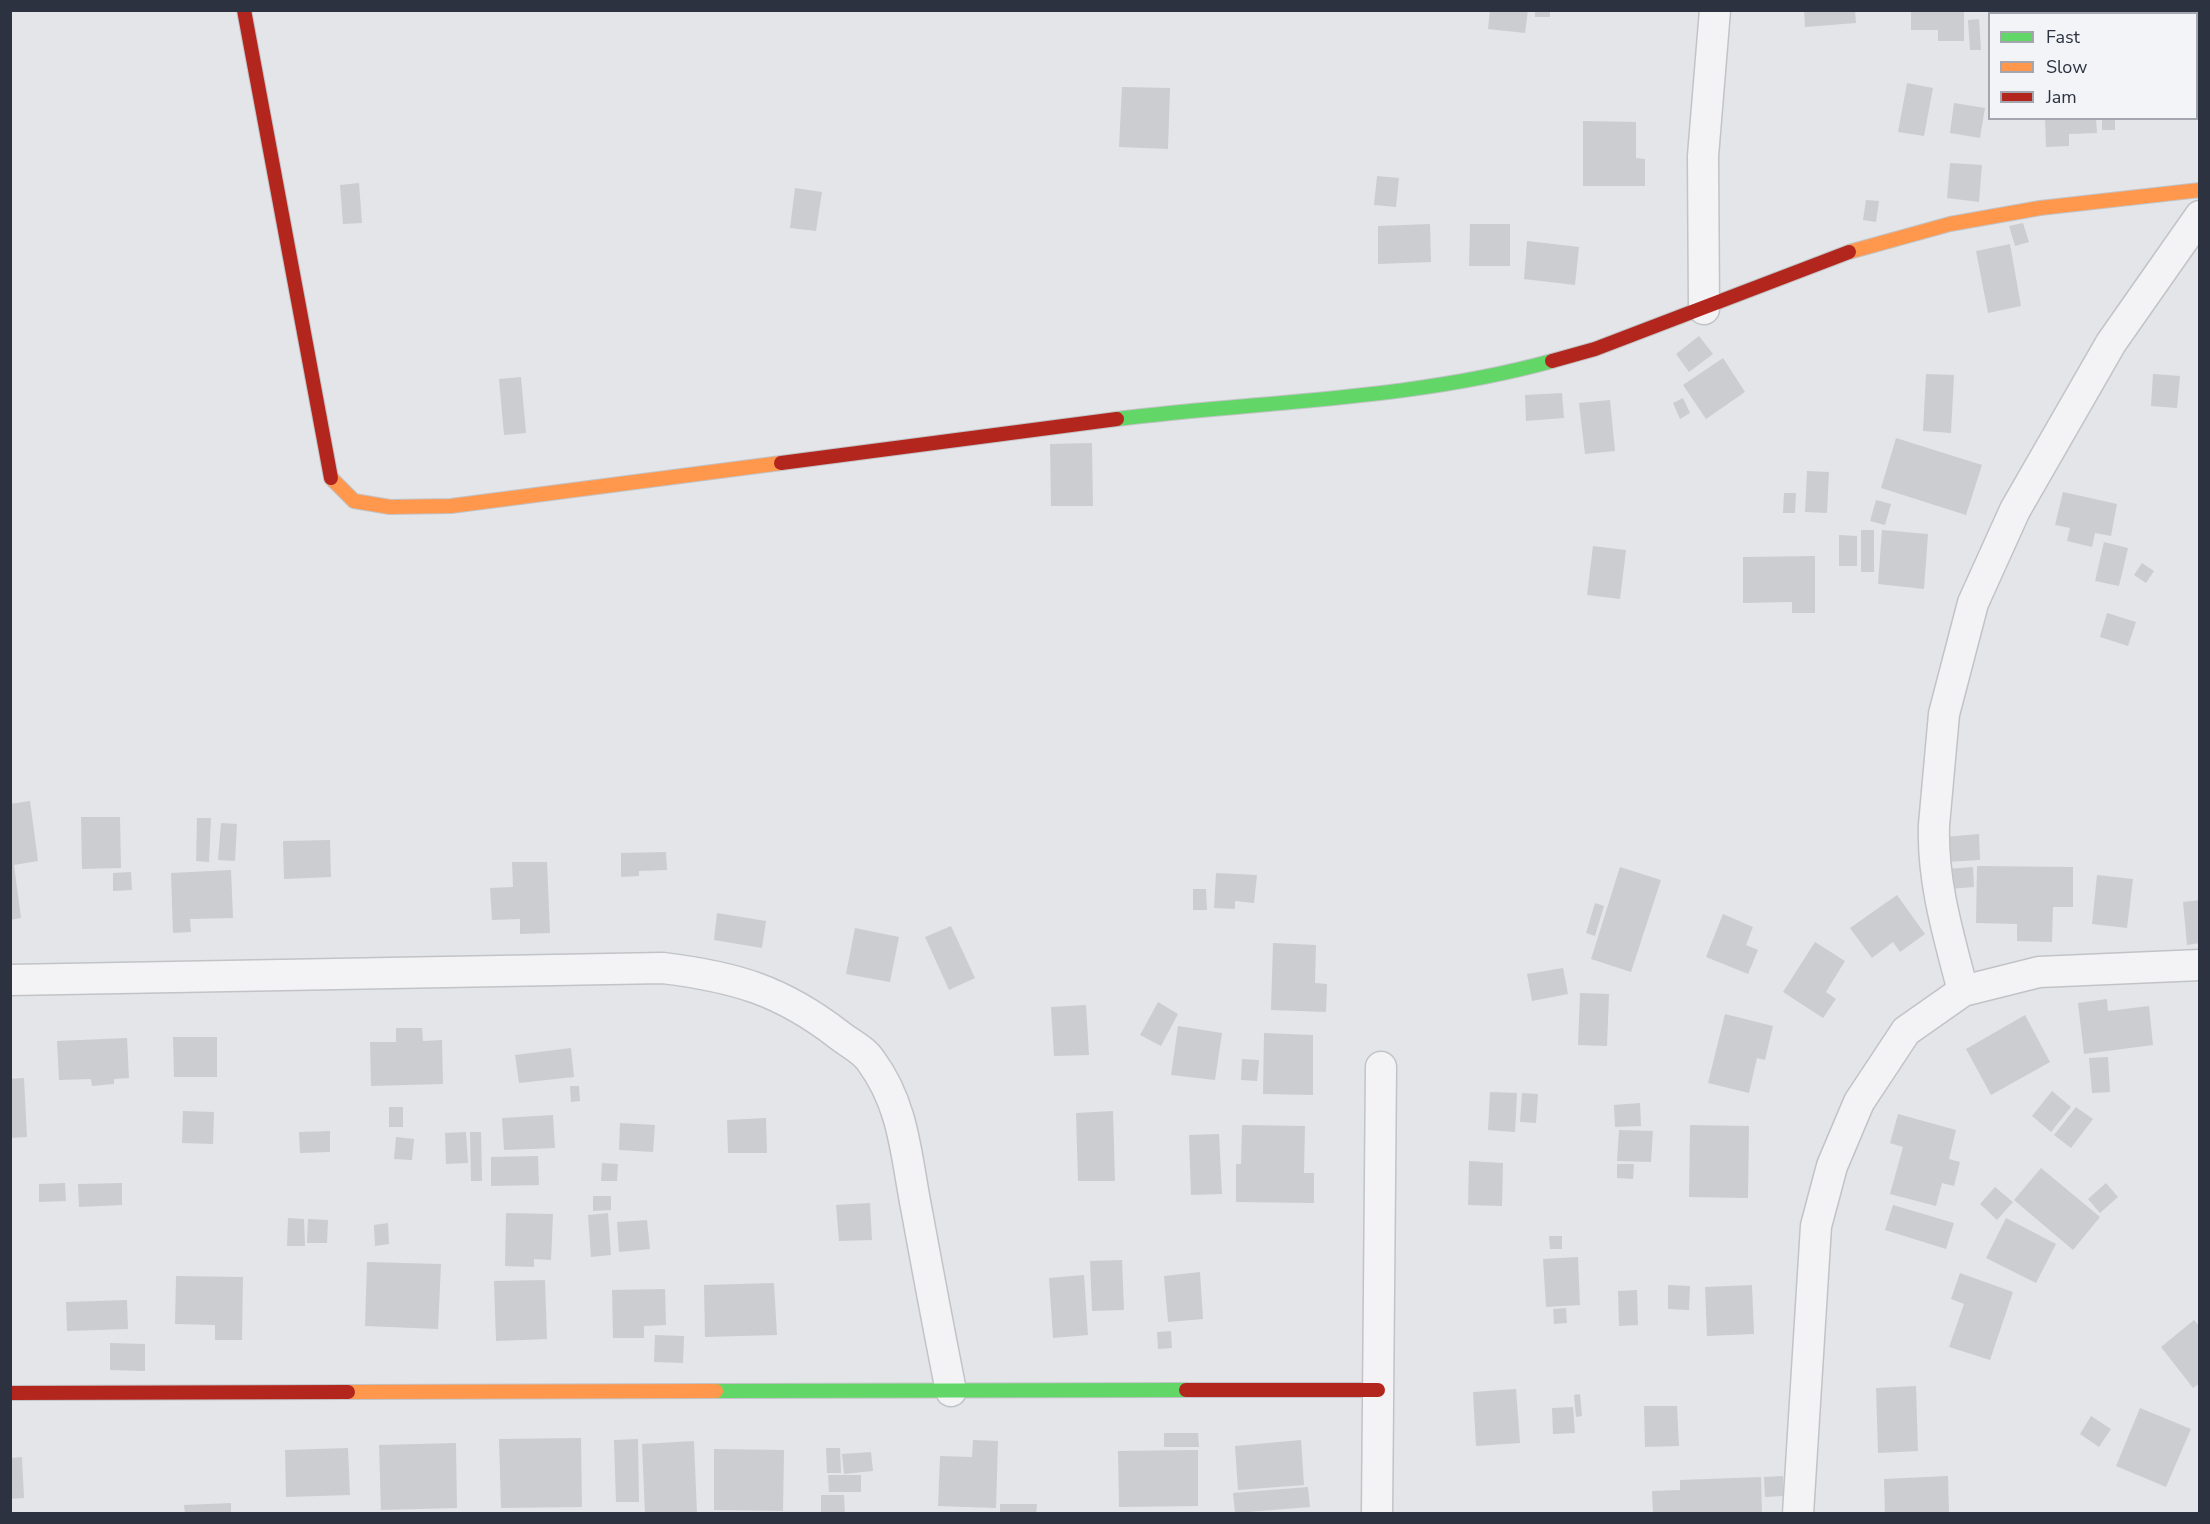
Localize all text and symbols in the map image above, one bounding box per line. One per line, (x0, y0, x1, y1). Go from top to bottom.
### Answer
legend (1988, 12, 2198, 120)
text: Fast (2046, 25, 2080, 49)
text: Slow (2046, 55, 2087, 79)
text: Jam (2046, 85, 2077, 109)

